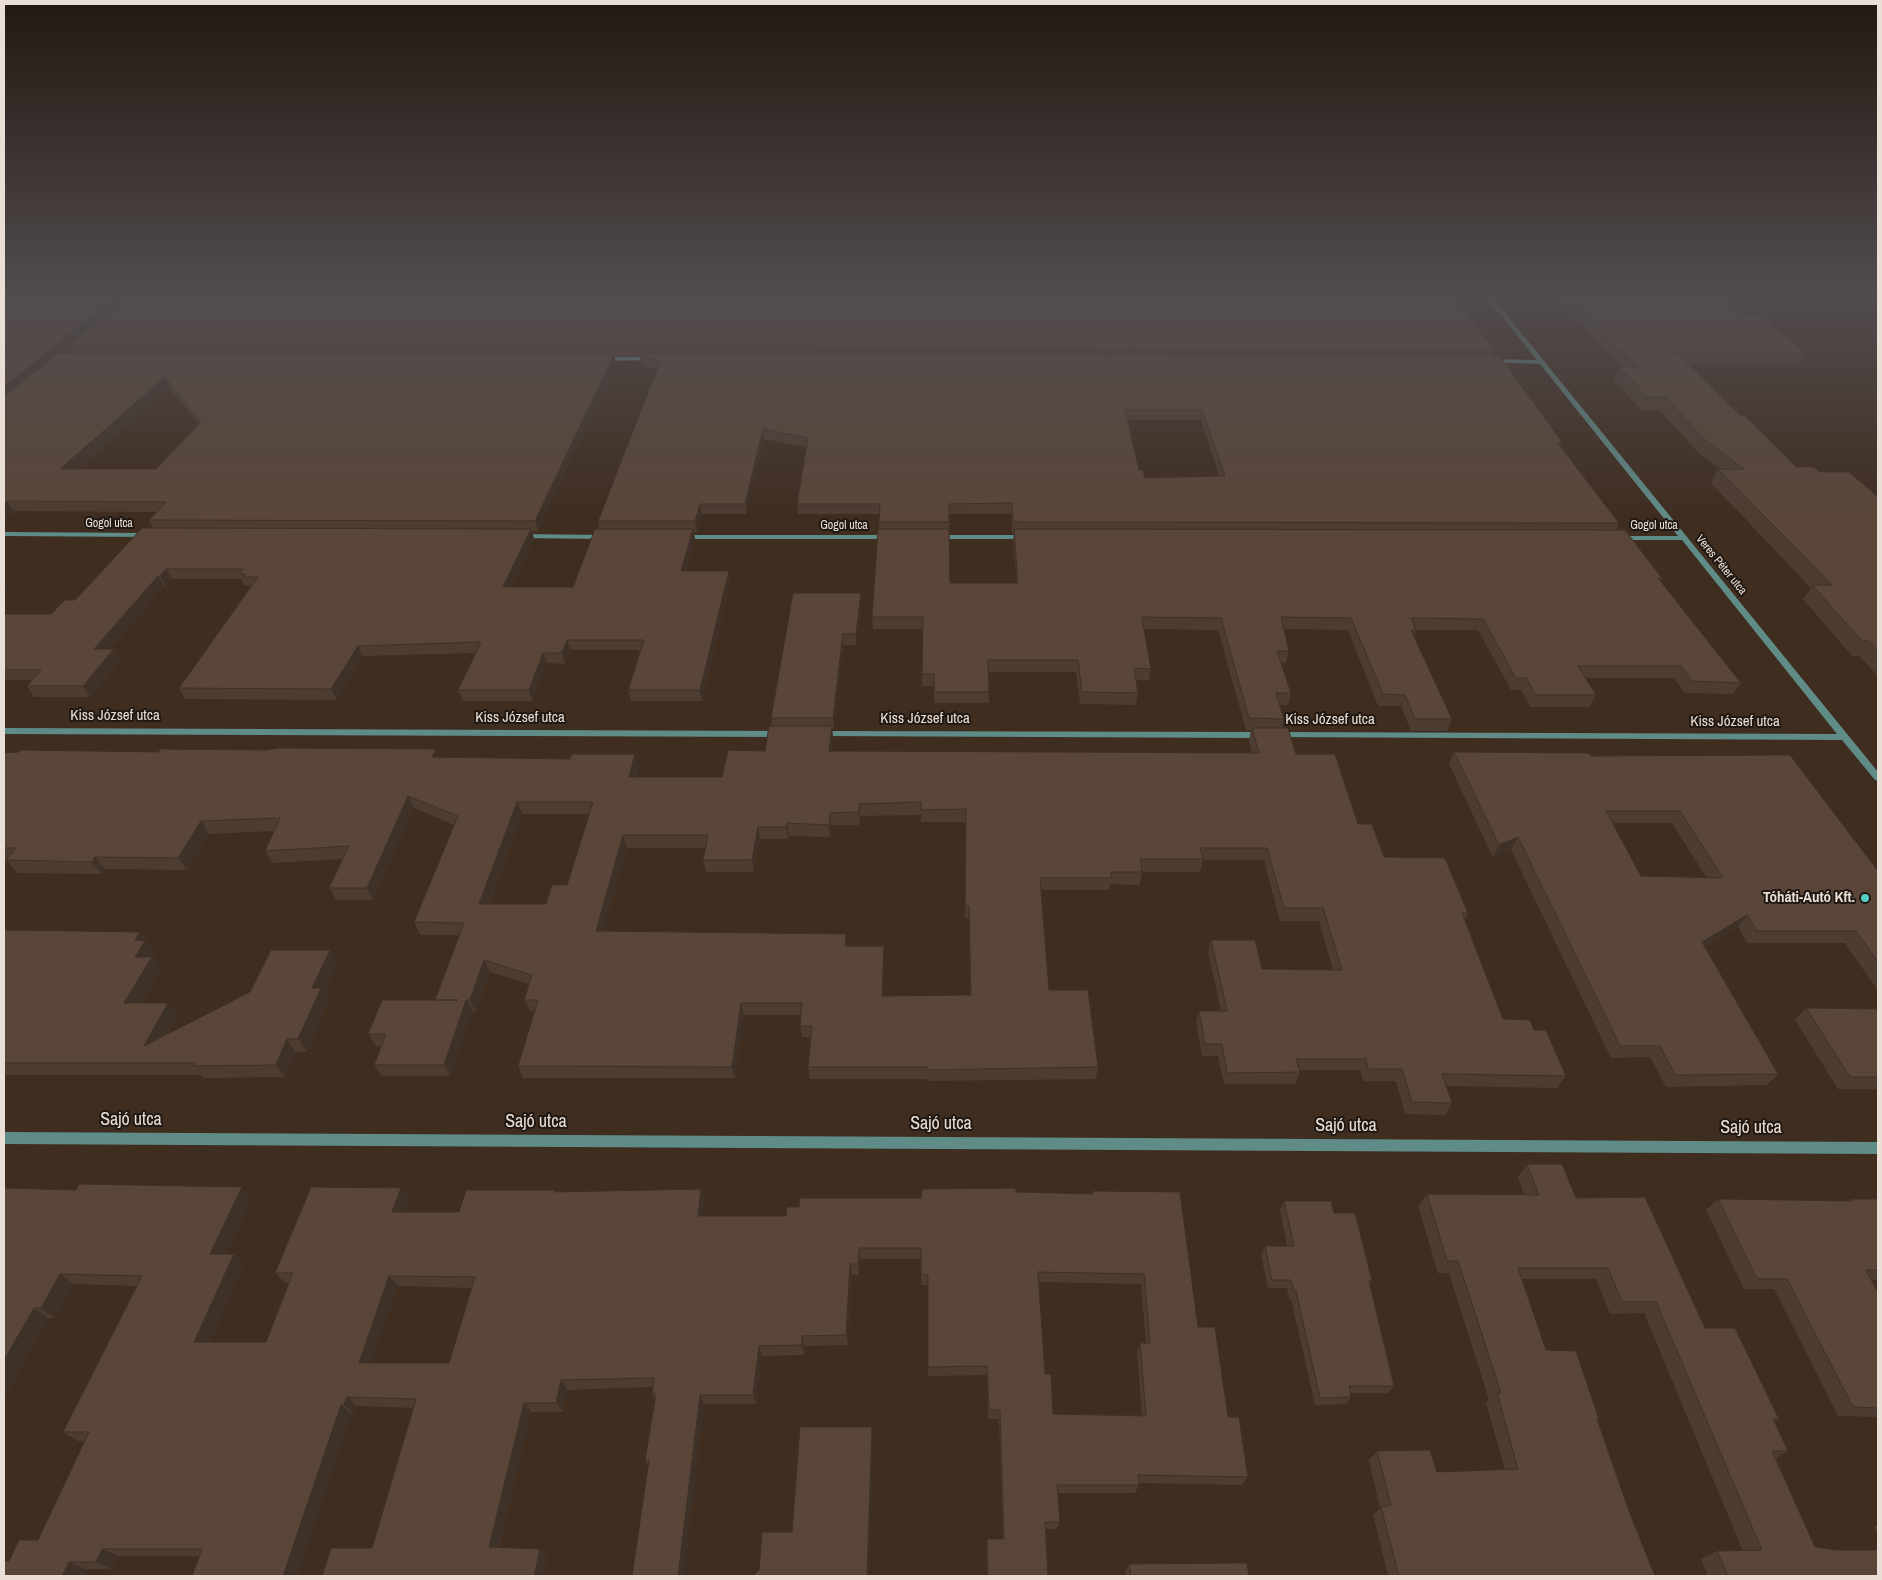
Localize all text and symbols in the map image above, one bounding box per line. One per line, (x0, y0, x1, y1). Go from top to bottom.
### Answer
street label: Gogol utca (85, 517, 133, 531)
street label: Gogol utca (820, 519, 868, 533)
street label: Gogol utca (1630, 519, 1678, 533)
street label: Veres Péter utca (1693, 532, 1749, 598)
street label: Kiss József utca (70, 707, 160, 725)
street label: Kiss József utca (475, 709, 565, 727)
street label: Kiss József utca (880, 710, 970, 728)
street label: Kiss József utca (1285, 711, 1375, 729)
street label: Kiss József utca (1690, 713, 1780, 731)
place label: Tóháti-Autó Kft. (1763, 889, 1855, 907)
marker: Tóháti-Autó Kft. (1859, 892, 1871, 904)
street label: Sajó utca (100, 1109, 162, 1131)
street label: Sajó utca (505, 1111, 567, 1133)
street label: Sajó utca (910, 1113, 972, 1135)
street label: Sajó utca (1315, 1115, 1377, 1137)
street label: Sajó utca (1720, 1117, 1782, 1139)

